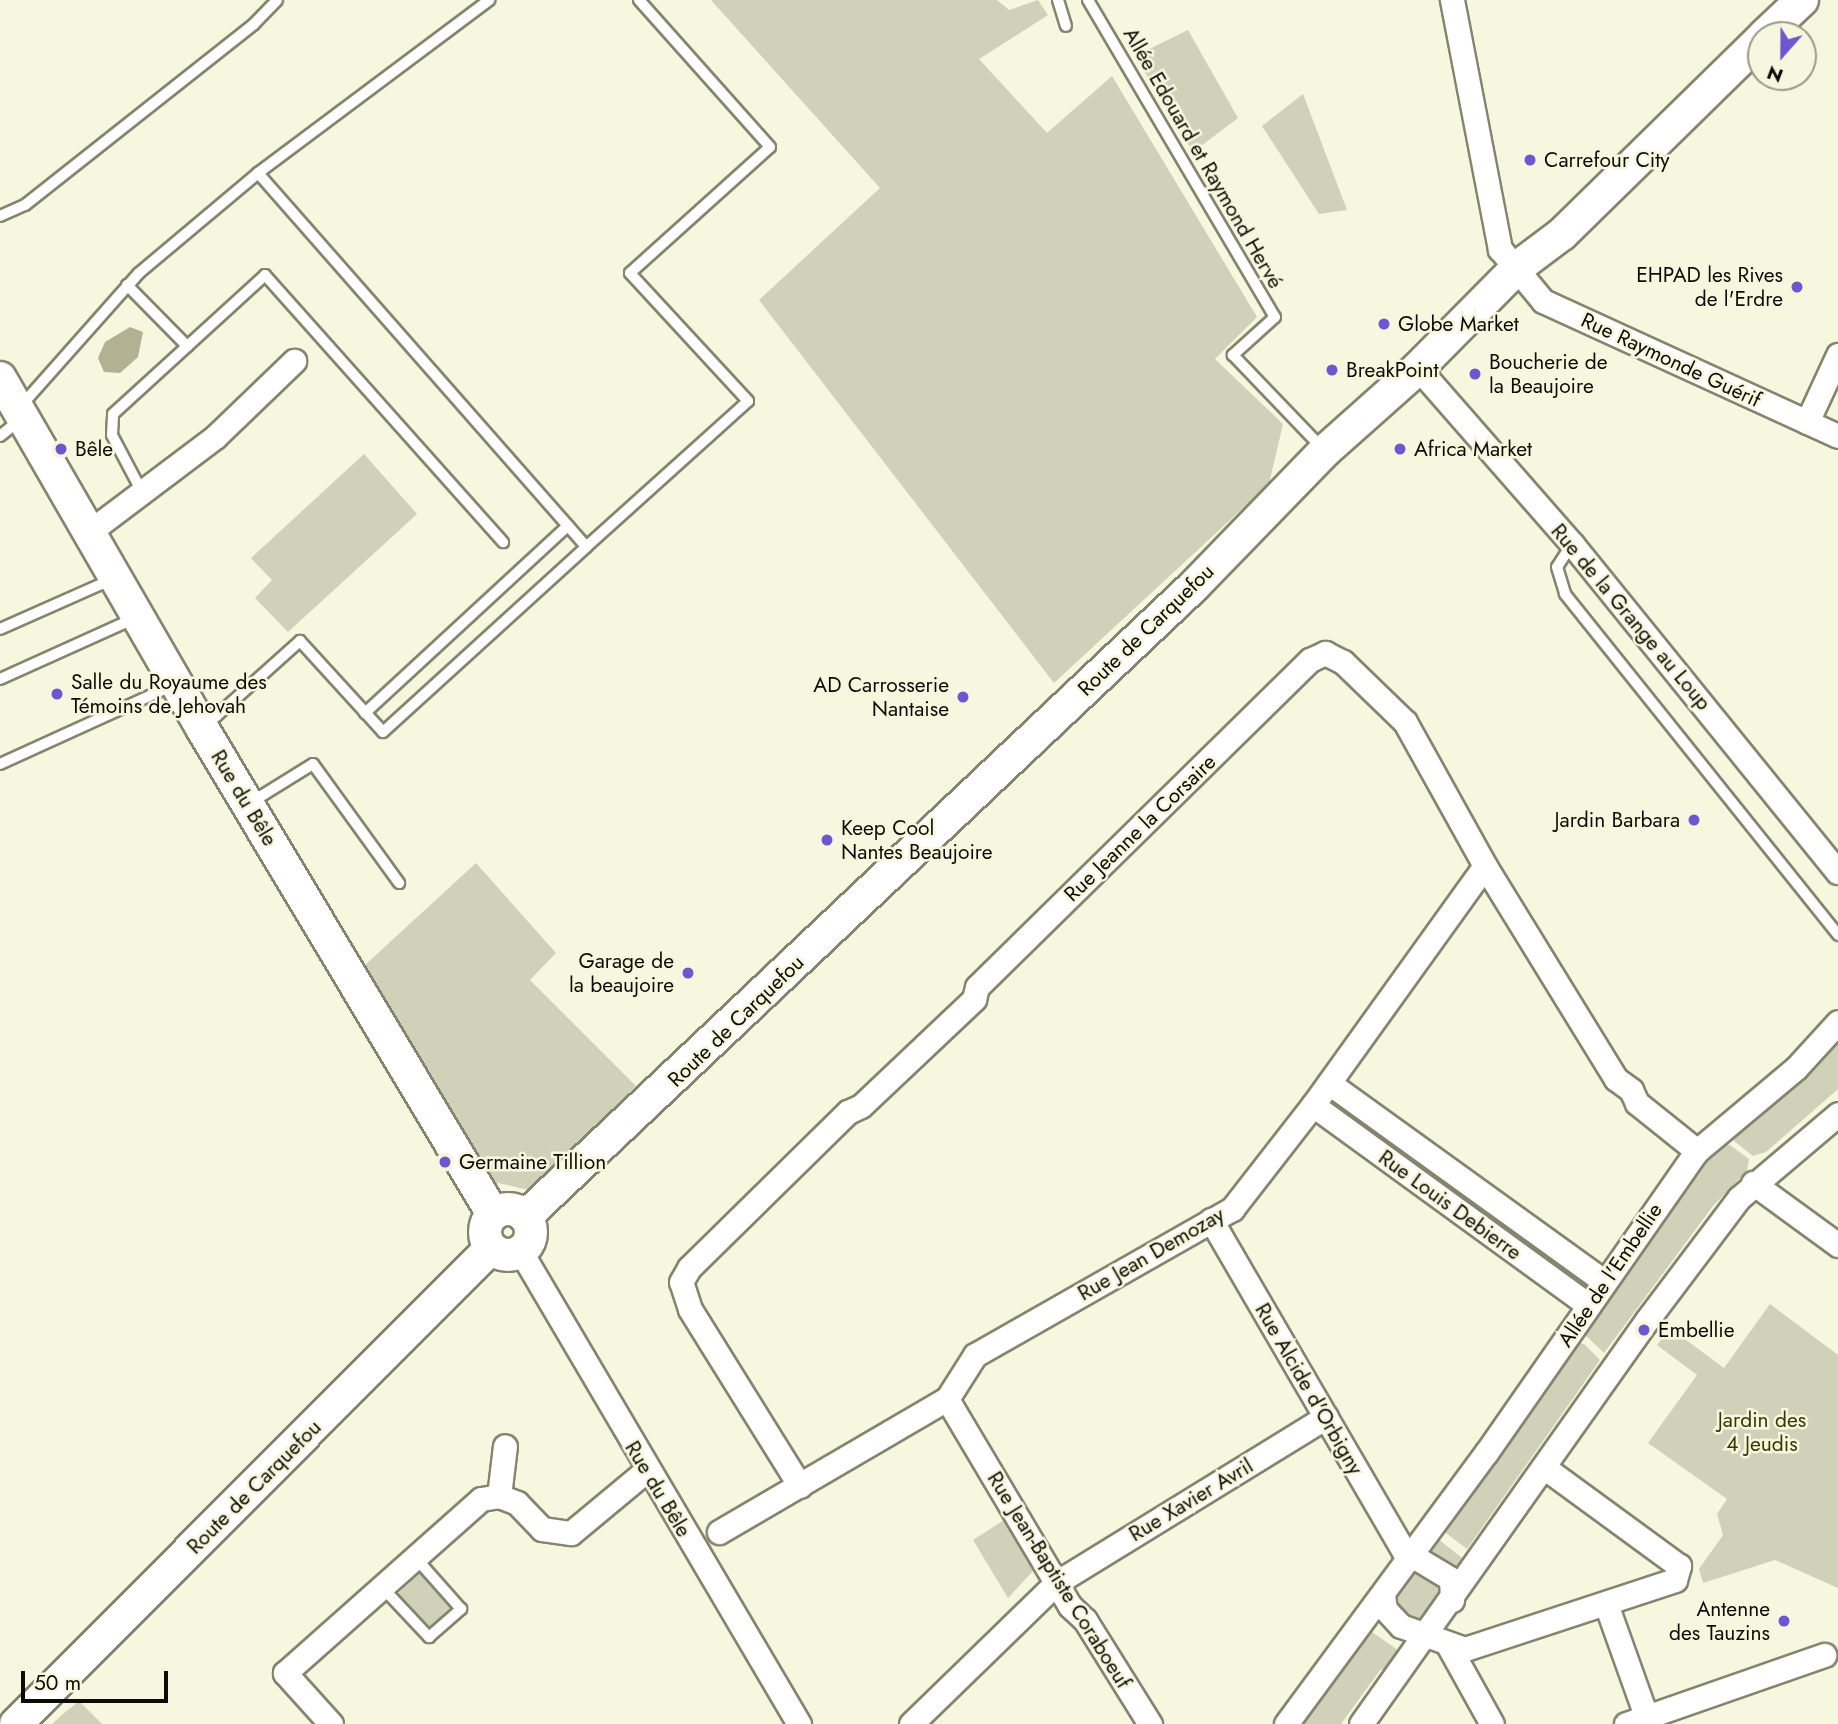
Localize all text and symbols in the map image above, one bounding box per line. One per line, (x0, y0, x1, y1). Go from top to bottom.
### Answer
north arrow (1747, 21, 1817, 91)
street label: Allée Edouard et Raymond Hervé (1118, 23, 1288, 293)
text: N (1763, 59, 1787, 90)
place label: Carrefour City (1544, 147, 1670, 173)
marker: Carrefour City (1522, 152, 1538, 168)
place label: EHPAD les Rives de l'Erdre (1636, 262, 1783, 312)
marker: EHPAD les Rives de l'Erdre (1789, 279, 1805, 295)
street label: Rue Raymonde Guérif (1577, 307, 1765, 413)
place label: Globe Market (1398, 311, 1519, 337)
marker: Globe Market (1376, 316, 1392, 332)
place label: Boucherie de la Beaujoire (1489, 349, 1608, 399)
place label: BreakPoint (1346, 357, 1439, 383)
marker: BreakPoint (1324, 362, 1340, 378)
marker: Boucherie de la Beaujoire (1467, 366, 1483, 382)
place label: Bêle (75, 436, 113, 462)
place label: Africa Market (1414, 436, 1532, 462)
marker: Bêle (53, 441, 69, 457)
marker: Africa Market (1392, 441, 1408, 457)
street label: Rue de la Grange au Loup (1546, 519, 1716, 715)
street label: Route de Carquefou (1073, 559, 1219, 701)
place label: Salle du Royaume des Témoins de Jehovah (71, 669, 267, 719)
place label: AD Carrosserie Nantaise (813, 672, 949, 722)
marker: Salle du Royaume des Témoins de Jehovah (49, 686, 65, 702)
marker: AD Carrosserie Nantaise (955, 689, 971, 705)
street label: Rue du Bêle (206, 745, 282, 851)
street label: Rue Jeanne la Corsaire (1059, 749, 1221, 907)
place label: Jardin Barbara (1555, 807, 1680, 833)
marker: Jardin Barbara (1686, 812, 1702, 828)
place label: Keep Cool Nantes Beaujoire (841, 815, 993, 865)
marker: Keep Cool Nantes Beaujoire (819, 832, 835, 848)
place label: Garage de la beaujoire (569, 948, 674, 998)
street label: Route de Carquefou (663, 950, 809, 1092)
marker: Garage de la beaujoire (680, 965, 696, 981)
street label: Rue Louis Debierre (1374, 1145, 1526, 1265)
place label: Germaine Tillion (459, 1149, 606, 1175)
marker: Germaine Tillion (437, 1154, 453, 1170)
street label: Allée de l'Embellie (1553, 1198, 1667, 1352)
street label: Rue Jean Demozay (1073, 1202, 1229, 1306)
street label: Rue Alcide d'Orbigny (1250, 1299, 1368, 1479)
place label: Embellie (1658, 1317, 1735, 1343)
marker: Embellie (1636, 1322, 1652, 1338)
park label: Jardin des 4 Jeudis (1718, 1407, 1806, 1457)
street label: Route de Carquefou (182, 1415, 326, 1559)
street label: Rue du Bêle (620, 1436, 696, 1542)
street label: Rue Xavier Avril (1124, 1453, 1258, 1547)
street label: Rue Jean-Baptiste Coraboeuf (982, 1467, 1136, 1693)
place label: Antenne des Tauzins (1669, 1596, 1770, 1646)
marker: Antenne des Tauzins (1776, 1613, 1792, 1629)
scale bar (24, 1658, 172, 1702)
text: 50 m (34, 1668, 81, 1698)

